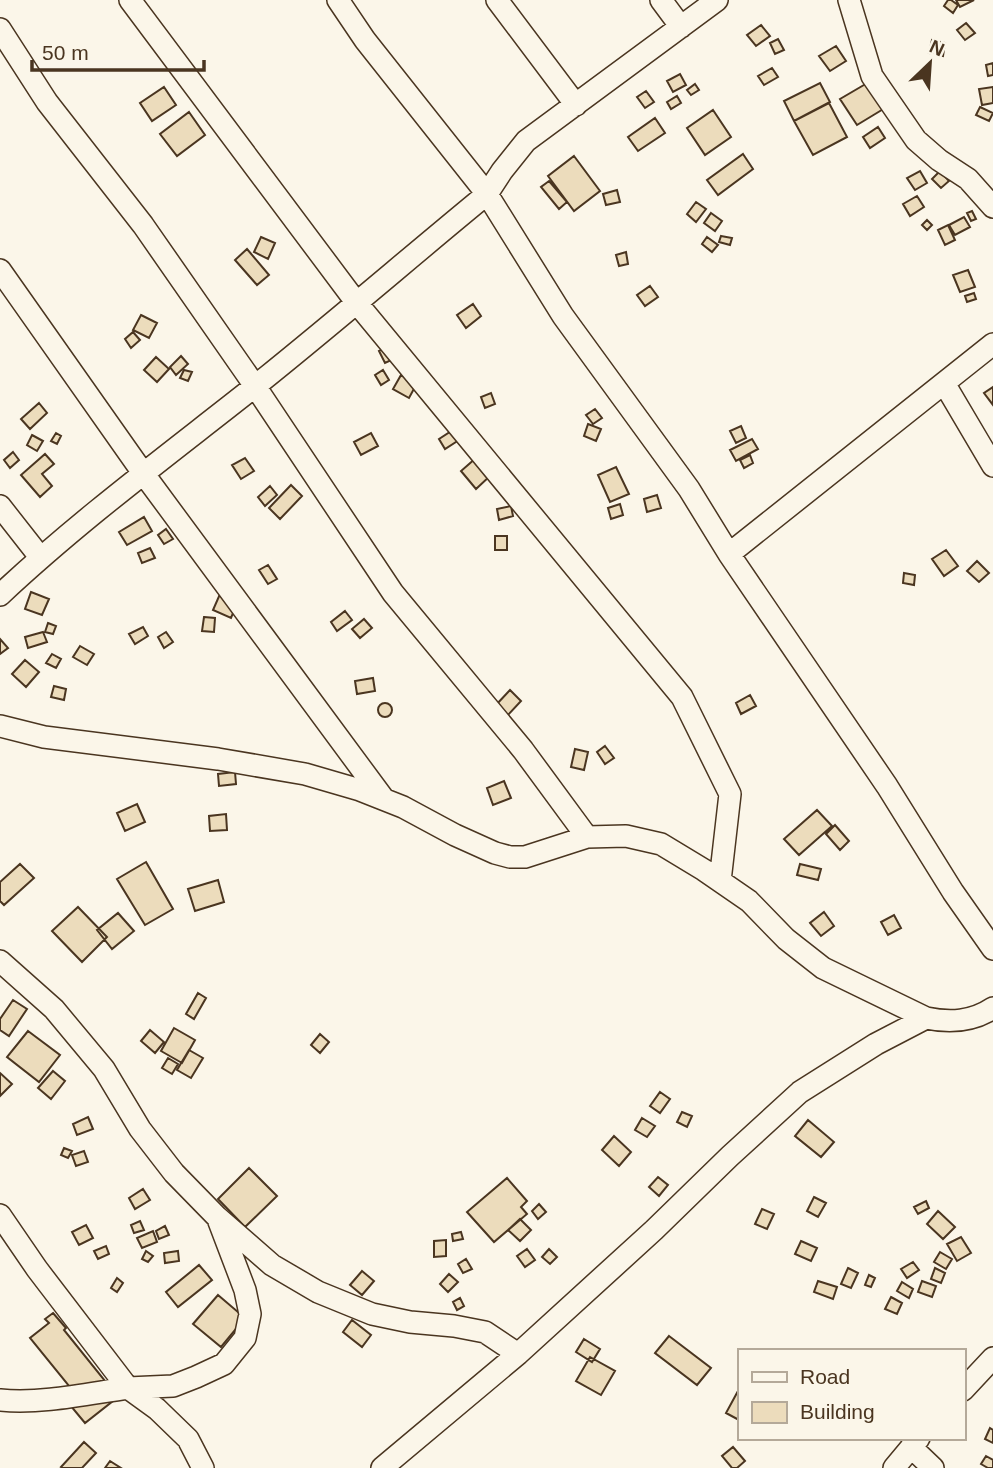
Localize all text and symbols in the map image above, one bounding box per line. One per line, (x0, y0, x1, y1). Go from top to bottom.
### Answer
scale bar (32, 28, 203, 72)
north arrow (895, 28, 965, 98)
text: N (926, 36, 948, 60)
text: 50 m (42, 41, 89, 64)
legend (738, 1349, 965, 1440)
text: Road (800, 1365, 850, 1388)
text: Building (800, 1400, 875, 1423)

